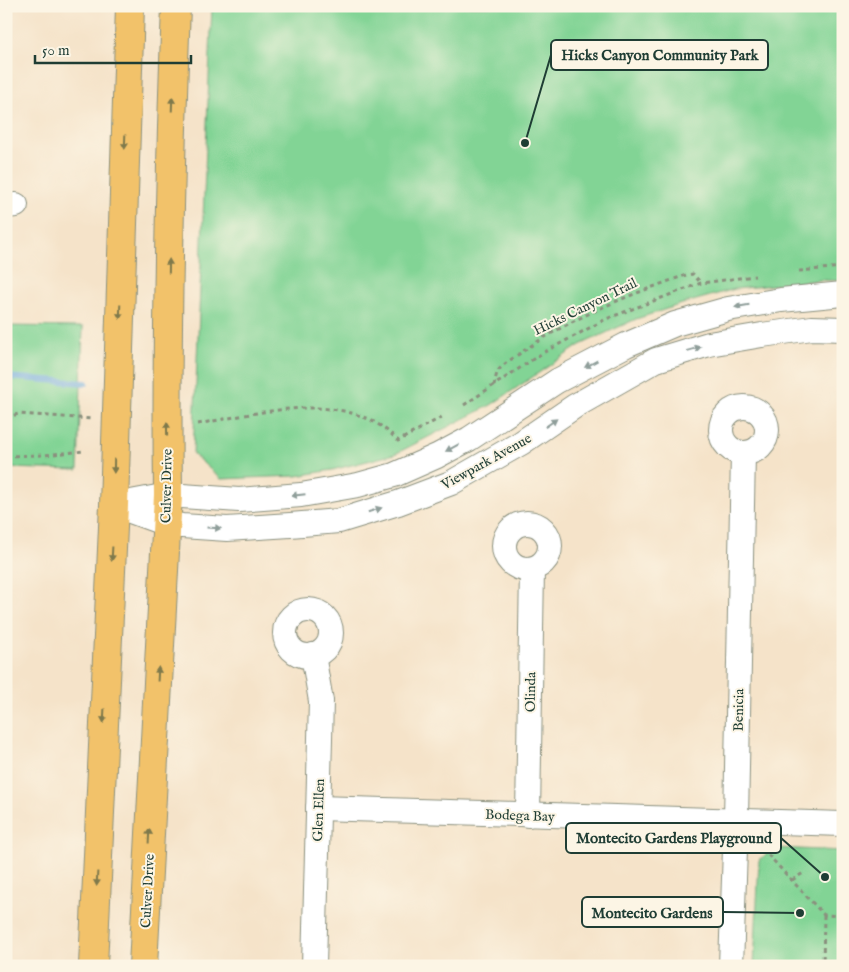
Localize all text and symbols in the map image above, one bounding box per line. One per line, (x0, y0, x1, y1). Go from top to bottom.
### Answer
scale bar (35, 32, 191, 64)
callout: Hicks Canyon Community Park (551, 40, 768, 70)
text: 50 m (42, 41, 70, 60)
text: Hicks Canyon Community Park (561, 46, 760, 65)
one-way arrow (169, 96, 177, 112)
one-way arrow (121, 135, 129, 151)
one-way arrow (165, 258, 173, 274)
street label: Hicks Canyon Trail (531, 274, 640, 340)
one-way arrow (734, 303, 750, 311)
one-way arrow (116, 304, 124, 320)
one-way arrow (687, 344, 702, 352)
one-way arrow (584, 359, 598, 368)
one-way arrow (544, 418, 558, 428)
one-way arrow (163, 421, 171, 437)
street label: Viewpark Avenue (437, 429, 535, 495)
one-way arrow (445, 444, 460, 452)
street label: Culver Drive (157, 448, 177, 523)
one-way arrow (110, 458, 118, 474)
one-way arrow (290, 491, 306, 499)
one-way arrow (368, 506, 383, 514)
one-way arrow (207, 524, 223, 532)
one-way arrow (107, 546, 115, 562)
one-way arrow (154, 666, 162, 682)
street label: Olinda (522, 671, 540, 712)
street label: Benicia (730, 688, 748, 731)
one-way arrow (100, 709, 108, 725)
street label: Glen Ellen (309, 778, 329, 842)
street label: Bodega Bay (485, 806, 555, 826)
callout: Montecito Gardens Playground (566, 823, 781, 853)
one-way arrow (146, 828, 154, 844)
text: Montecito Gardens Playground (576, 829, 773, 848)
street label: Culver Drive (137, 853, 159, 929)
one-way arrow (92, 871, 100, 887)
callout: Montecito Gardens (582, 897, 723, 927)
text: Montecito Gardens (592, 904, 713, 923)

